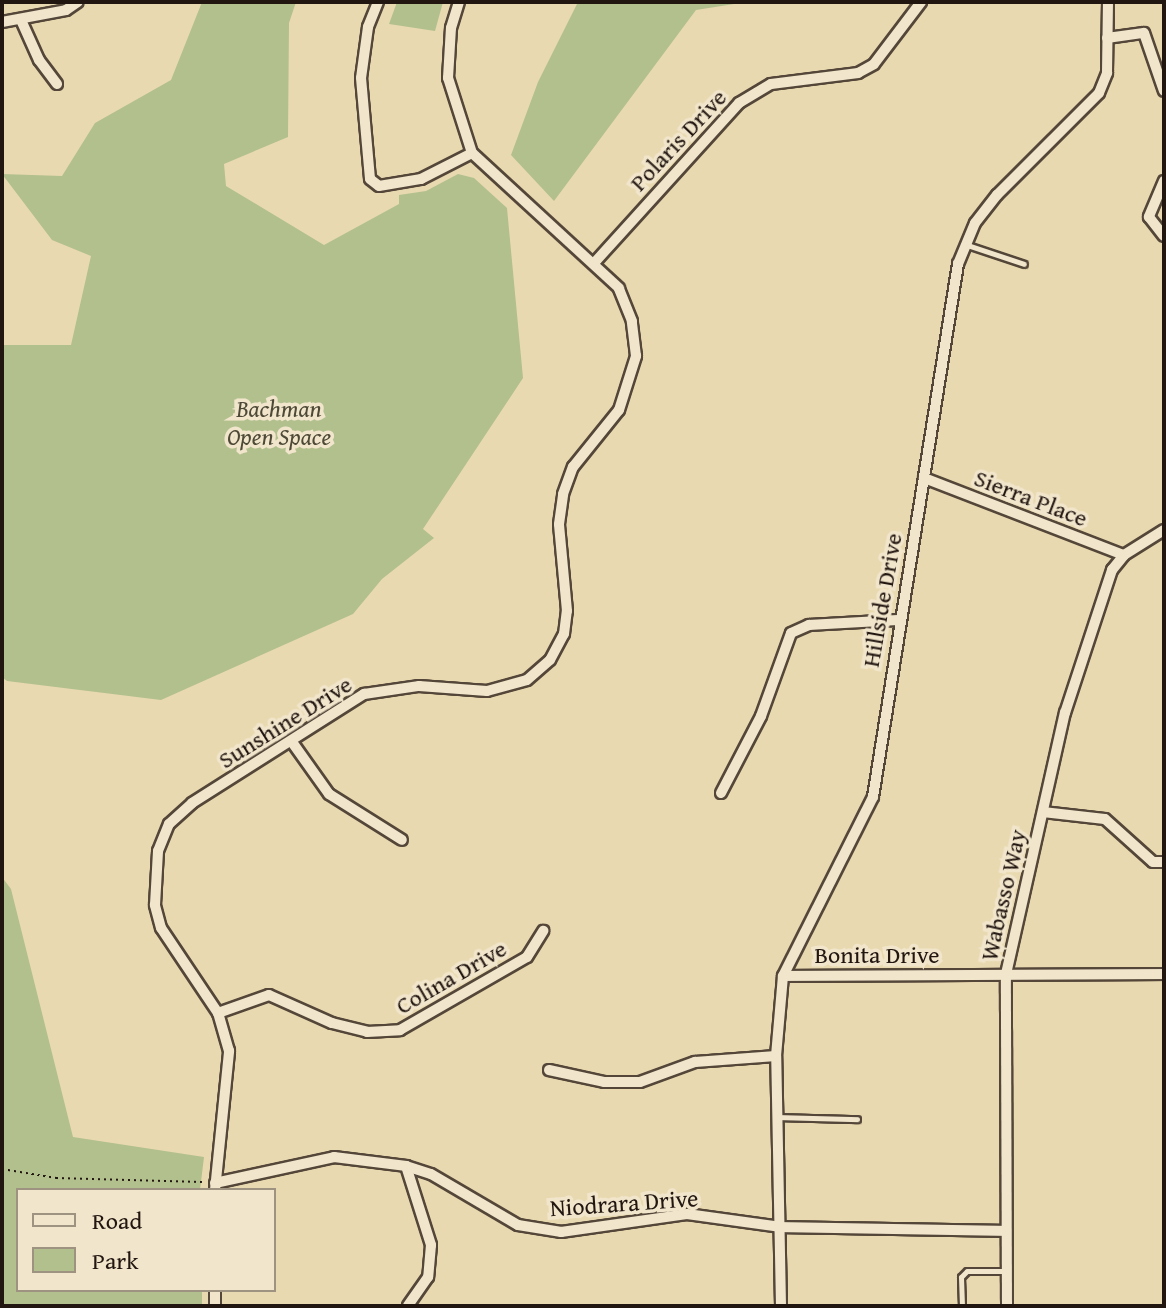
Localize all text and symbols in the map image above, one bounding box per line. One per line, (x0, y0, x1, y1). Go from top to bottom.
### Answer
street label: Polaris Drive (624, 83, 732, 197)
park label: Bachman Open Space (227, 395, 331, 451)
street label: Sierra Place (970, 463, 1092, 533)
street label: Hillside Drive (856, 531, 908, 669)
street label: Sunshine Drive (213, 670, 357, 774)
street label: Wabasso Way (974, 827, 1032, 963)
street label: Colina Drive (391, 934, 511, 1020)
street label: Bonita Drive (814, 941, 940, 969)
street label: Niodrara Drive (549, 1183, 699, 1223)
legend (16, 1188, 276, 1292)
text: Road (92, 1203, 142, 1238)
text: Park (92, 1243, 138, 1278)

